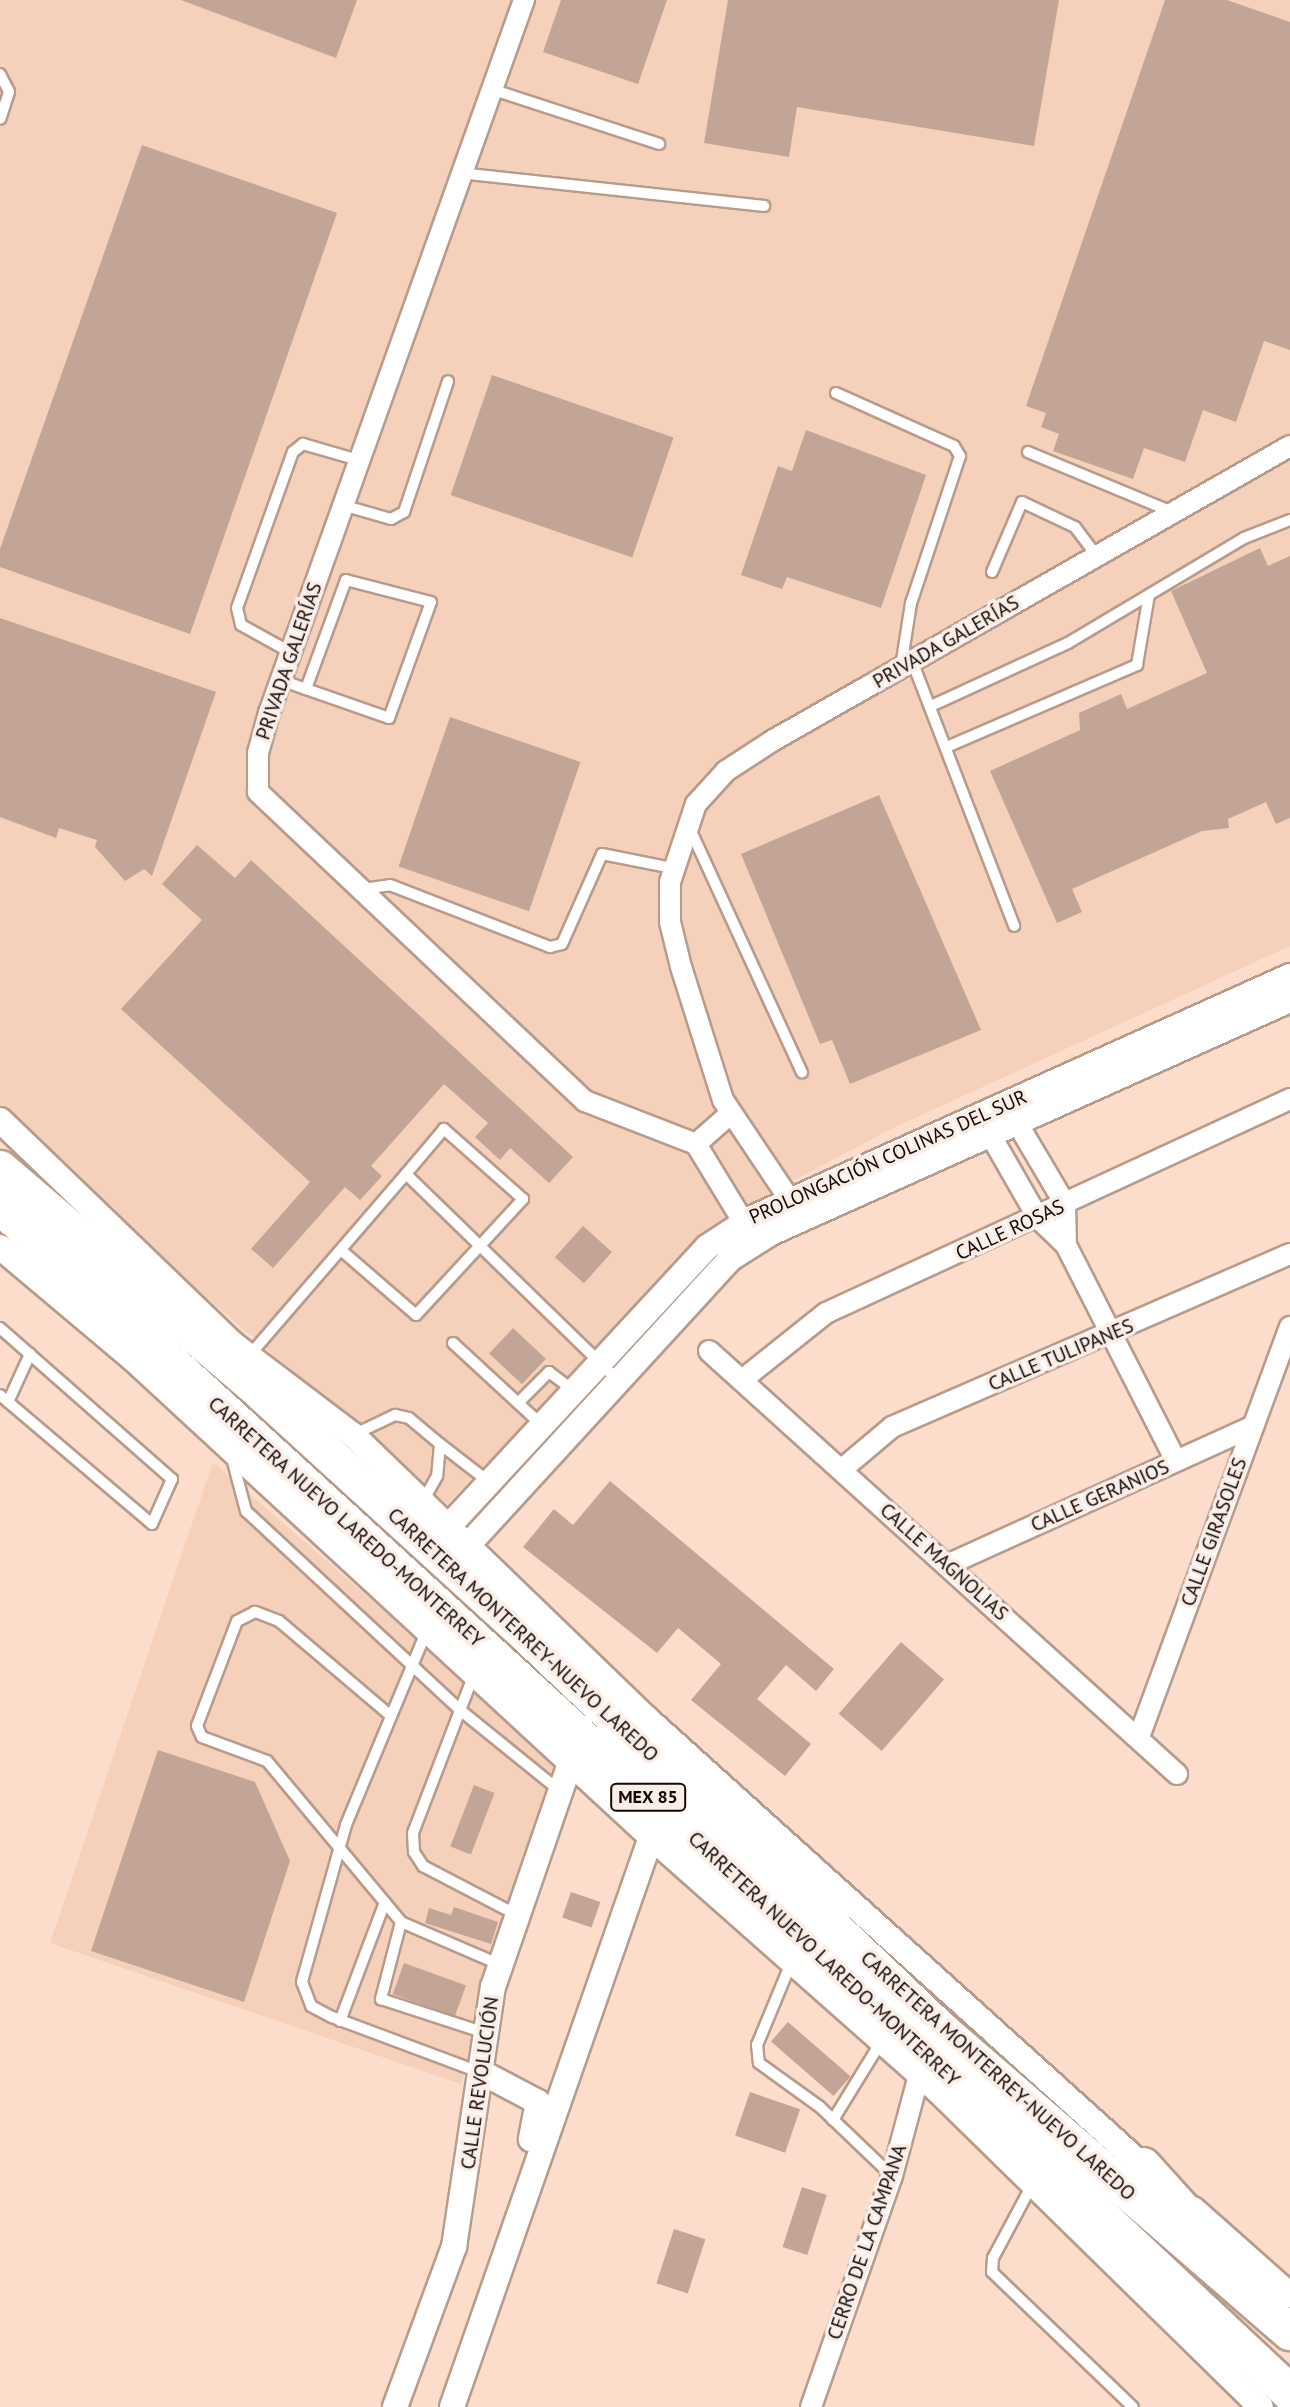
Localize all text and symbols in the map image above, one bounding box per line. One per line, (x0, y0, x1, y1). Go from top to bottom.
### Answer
street label: PRIVADA GALERÍAS (251, 579, 327, 743)
street label: PRIVADA GALERÍAS (868, 590, 1024, 694)
street label: PROLONGACIÓN COLINAS DEL SUR (745, 1085, 1031, 1229)
street label: CALLE ROSAS (952, 1194, 1068, 1266)
street label: CALLE TULIPANES (985, 1313, 1137, 1397)
street label: CARRETERA NUEVO LAREDO-MONTERREY (203, 1391, 489, 1653)
street label: CALLE GIRASOLES (1176, 1454, 1252, 1610)
street label: CALLE GERANIOS (1027, 1455, 1173, 1537)
street label: CALLE MAGNOLIAS (875, 1498, 1013, 1626)
street label: CARRETERA MONTERREY-NUEVO LAREDO (382, 1503, 664, 1767)
road number: MEX 85 (608, 1783, 688, 1811)
street label: CARRETERA NUEVO LAREDO-MONTERREY (683, 1826, 965, 2092)
street label: CARRETERA MONTERREY-NUEVO LAREDO (855, 1946, 1141, 2206)
street label: CALLE REVOLUCIÓN (456, 1995, 504, 2171)
street label: CERRO DE LA CAMPANA (822, 2141, 912, 2343)

